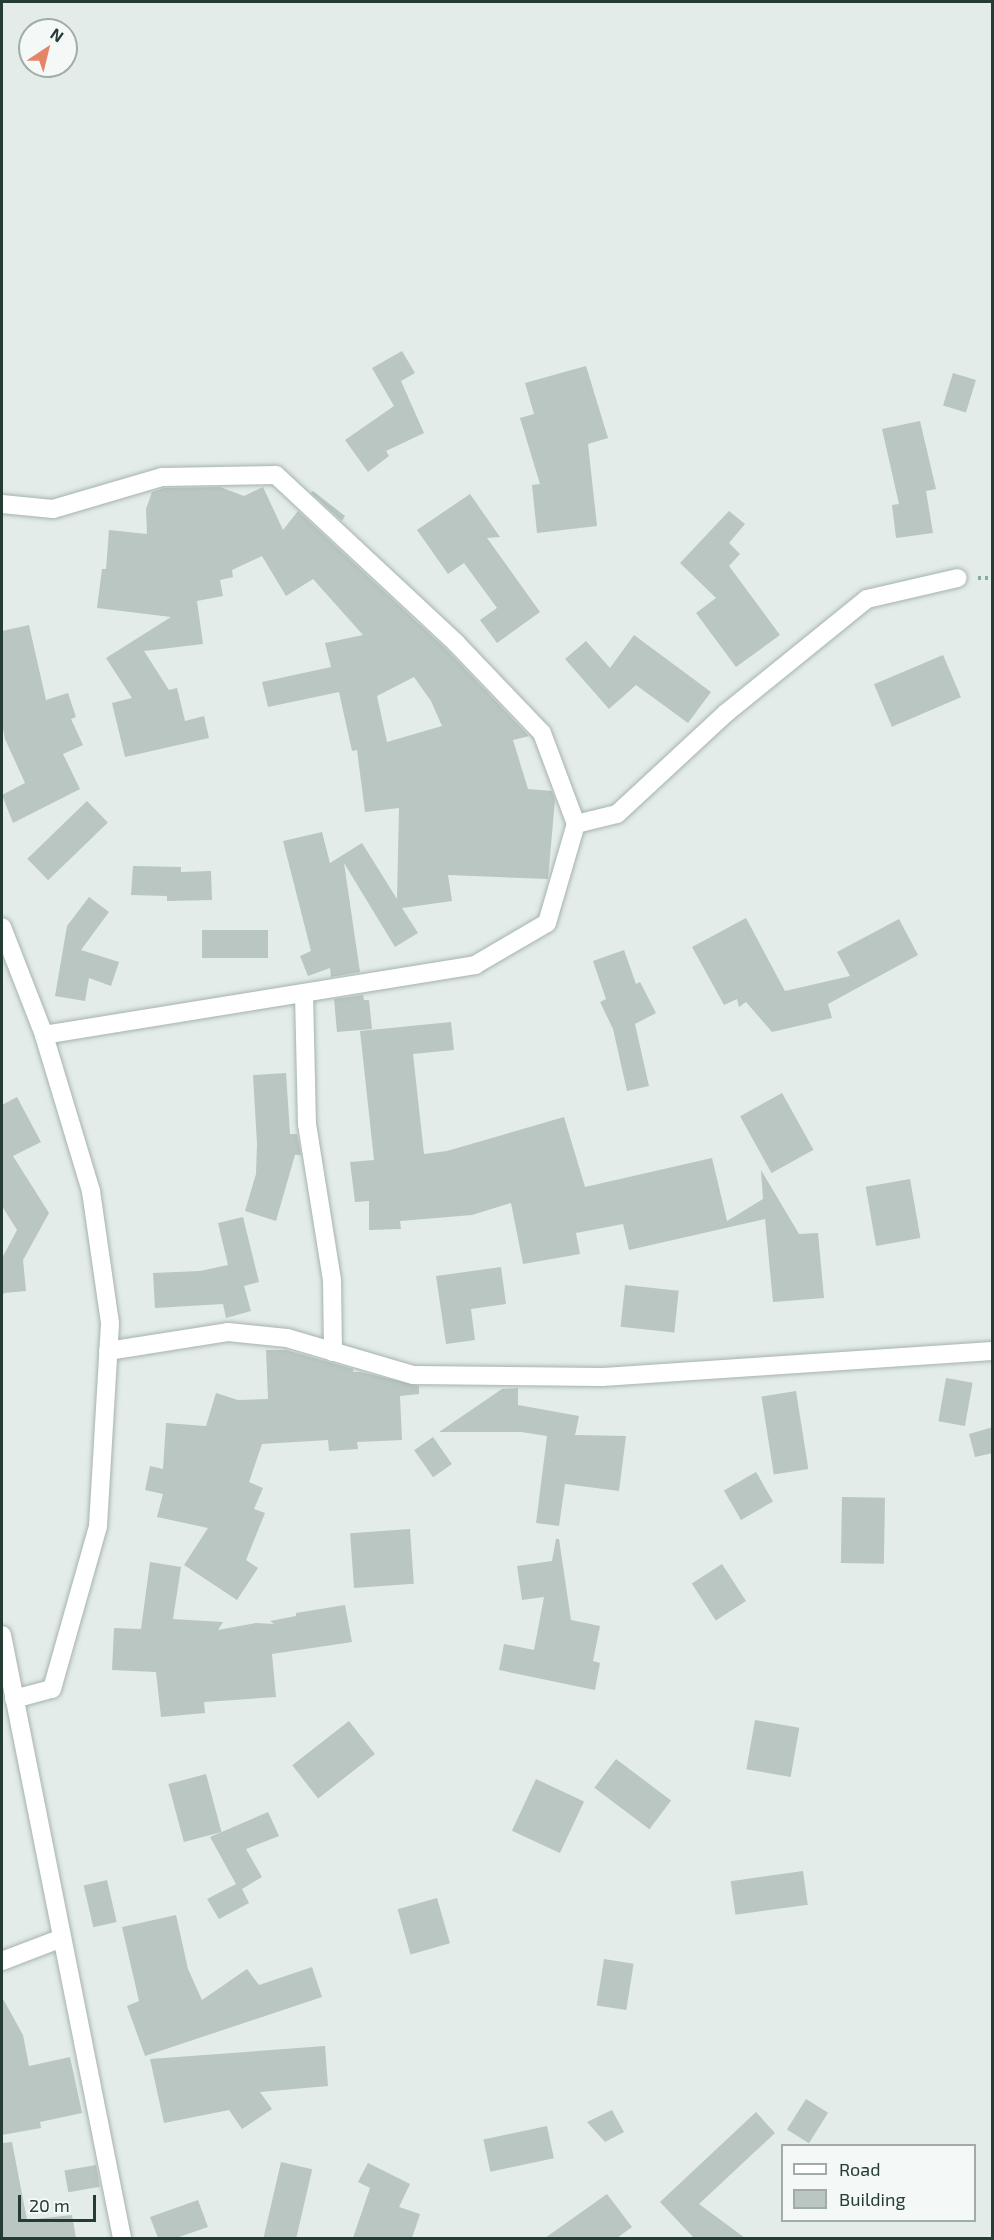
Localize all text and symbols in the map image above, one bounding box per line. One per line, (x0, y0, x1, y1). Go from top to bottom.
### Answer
north arrow (18, 18, 78, 78)
text: N (47, 23, 68, 46)
legend (781, 2144, 976, 2222)
text: Road (839, 2158, 880, 2180)
scale bar (21, 2183, 99, 2221)
text: Building (839, 2188, 906, 2210)
text: 20 m (29, 2194, 70, 2216)

